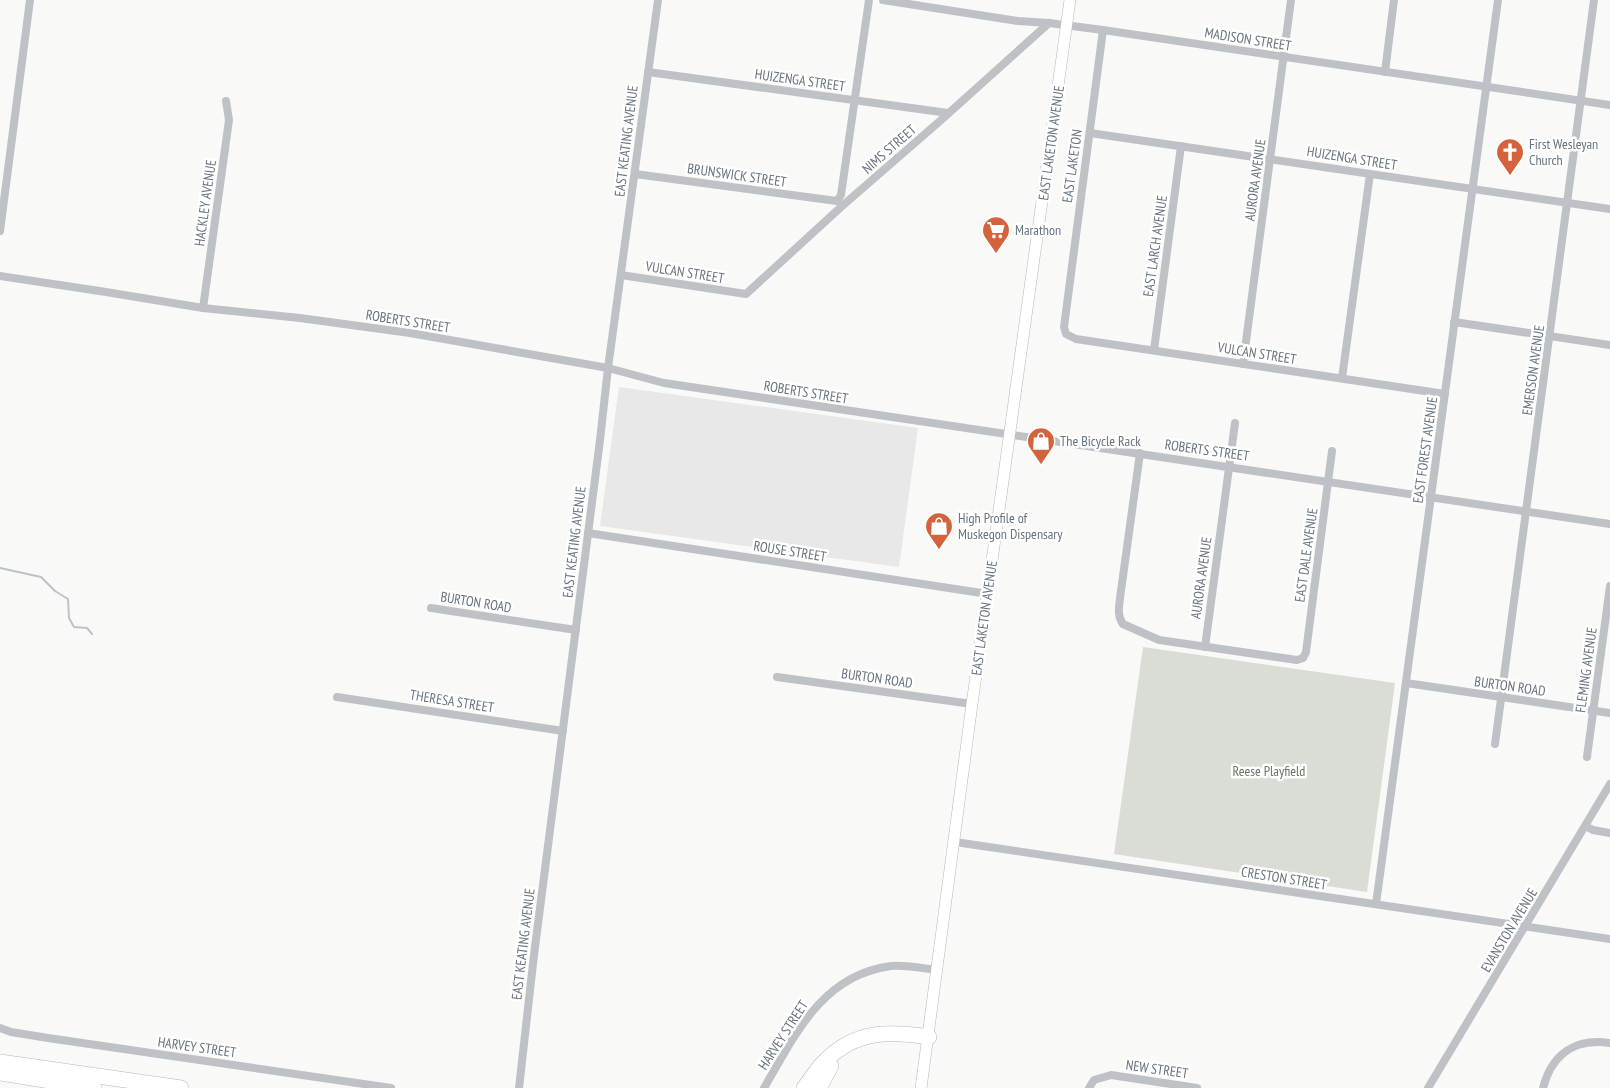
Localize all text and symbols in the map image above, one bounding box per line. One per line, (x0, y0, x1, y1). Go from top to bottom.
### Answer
street label: MADISON STREET (1203, 23, 1293, 55)
street label: HUIZENGA STREET (754, 65, 847, 95)
street label: EAST KEATING AVENUE (610, 84, 642, 198)
street label: EAST LAKETON AVENUE (1034, 84, 1068, 202)
street label: NIMS STREET (858, 120, 920, 177)
street label: EAST LAKETON (1058, 128, 1086, 204)
place label: First Wesleyan Church (1529, 135, 1598, 169)
church icon: First Wesleyan Church (1495, 137, 1525, 176)
street label: AURORA AVENUE (1240, 138, 1270, 222)
street label: HUIZENGA STREET (1306, 142, 1399, 174)
street label: HACKLEY AVENUE (190, 159, 220, 247)
street label: BRUNSWICK STREET (686, 159, 788, 191)
street label: EAST LARCH AVENUE (1139, 194, 1171, 298)
supermarket icon: Marathon (981, 215, 1011, 254)
place label: Marathon (1015, 221, 1061, 239)
street label: VULCAN STREET (643, 257, 726, 287)
street label: ROBERTS STREET (365, 305, 452, 337)
street label: EMERSON AVENUE (1518, 324, 1548, 416)
street label: VULCAN STREET (1215, 338, 1298, 368)
street label: ROBERTS STREET (763, 376, 850, 408)
street label: EAST FOREST AVENUE (1409, 396, 1441, 504)
shop icon: The Bicycle Rack (1026, 426, 1056, 465)
place label: The Bicycle Rack (1060, 432, 1141, 450)
street label: ROBERTS STREET (1164, 435, 1251, 465)
street label: EAST KEATING AVENUE (558, 485, 590, 599)
street label: EAST DALE AVENUE (1290, 507, 1322, 603)
place label: High Profile of Muskegon Dispensary (958, 509, 1063, 543)
shop icon: High Profile of Muskegon Dispensary (924, 511, 954, 550)
street label: ROUSE STREET (752, 536, 828, 566)
street label: AURORA AVENUE (1186, 536, 1216, 620)
street label: EAST LAKETON AVENUE (967, 559, 1001, 677)
street label: BURTON ROAD (439, 588, 513, 616)
street label: FLEMING AVENUE (1571, 626, 1601, 714)
street label: BURTON ROAD (840, 664, 914, 692)
street label: BURTON ROAD (1473, 672, 1547, 700)
street label: THERESA STREET (409, 685, 496, 717)
park label: Reese Playfield (1233, 762, 1305, 780)
street label: CRESTON STREET (1240, 862, 1329, 894)
street label: EVANSTON AVENUE (1477, 885, 1541, 975)
street label: EAST KEATING AVENUE (507, 887, 539, 1001)
street label: HARVEY STREET (754, 996, 812, 1073)
street label: HARVEY STREET (157, 1033, 238, 1062)
street label: NEW STREET (1125, 1056, 1190, 1082)

